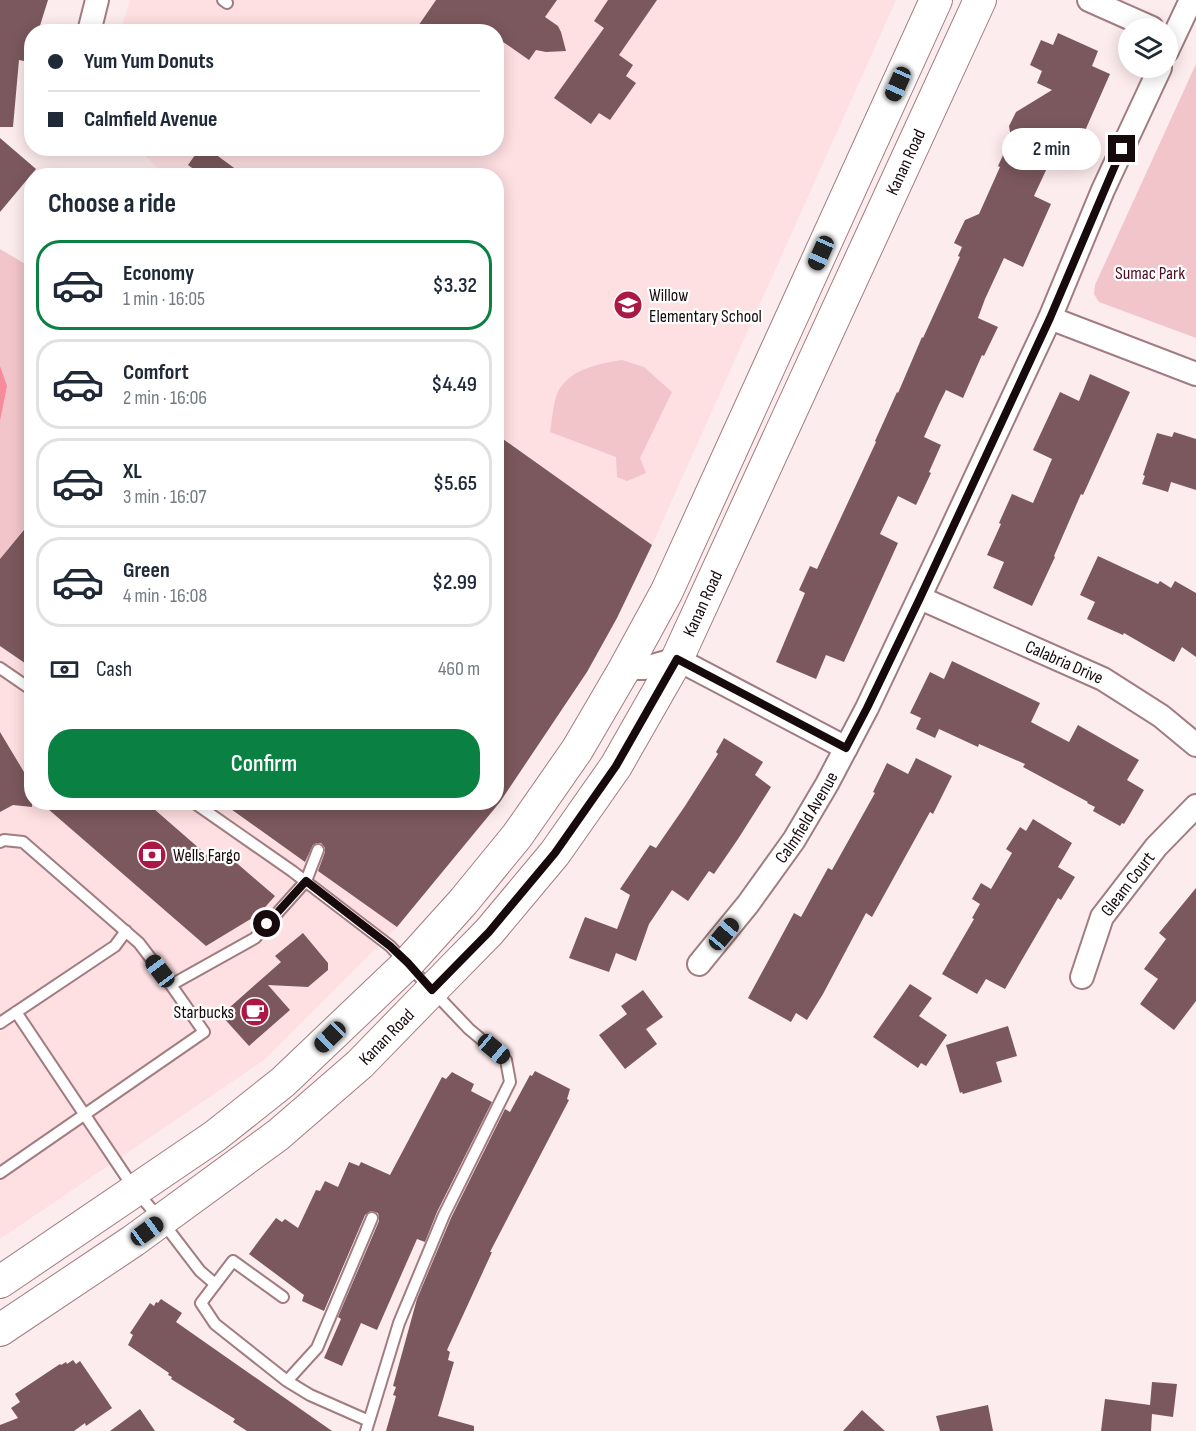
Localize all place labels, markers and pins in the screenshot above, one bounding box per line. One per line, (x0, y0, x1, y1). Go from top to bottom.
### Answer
place label: Willow Elementary School (649, 285, 762, 327)
school or university icon: Willow Elementary School (612, 289, 644, 321)
bank icon: Wells Fargo (136, 839, 168, 871)
place label: Wells Fargo (173, 845, 240, 866)
cafe icon: Starbucks (239, 996, 271, 1028)
place label: Starbucks (174, 1002, 234, 1023)

